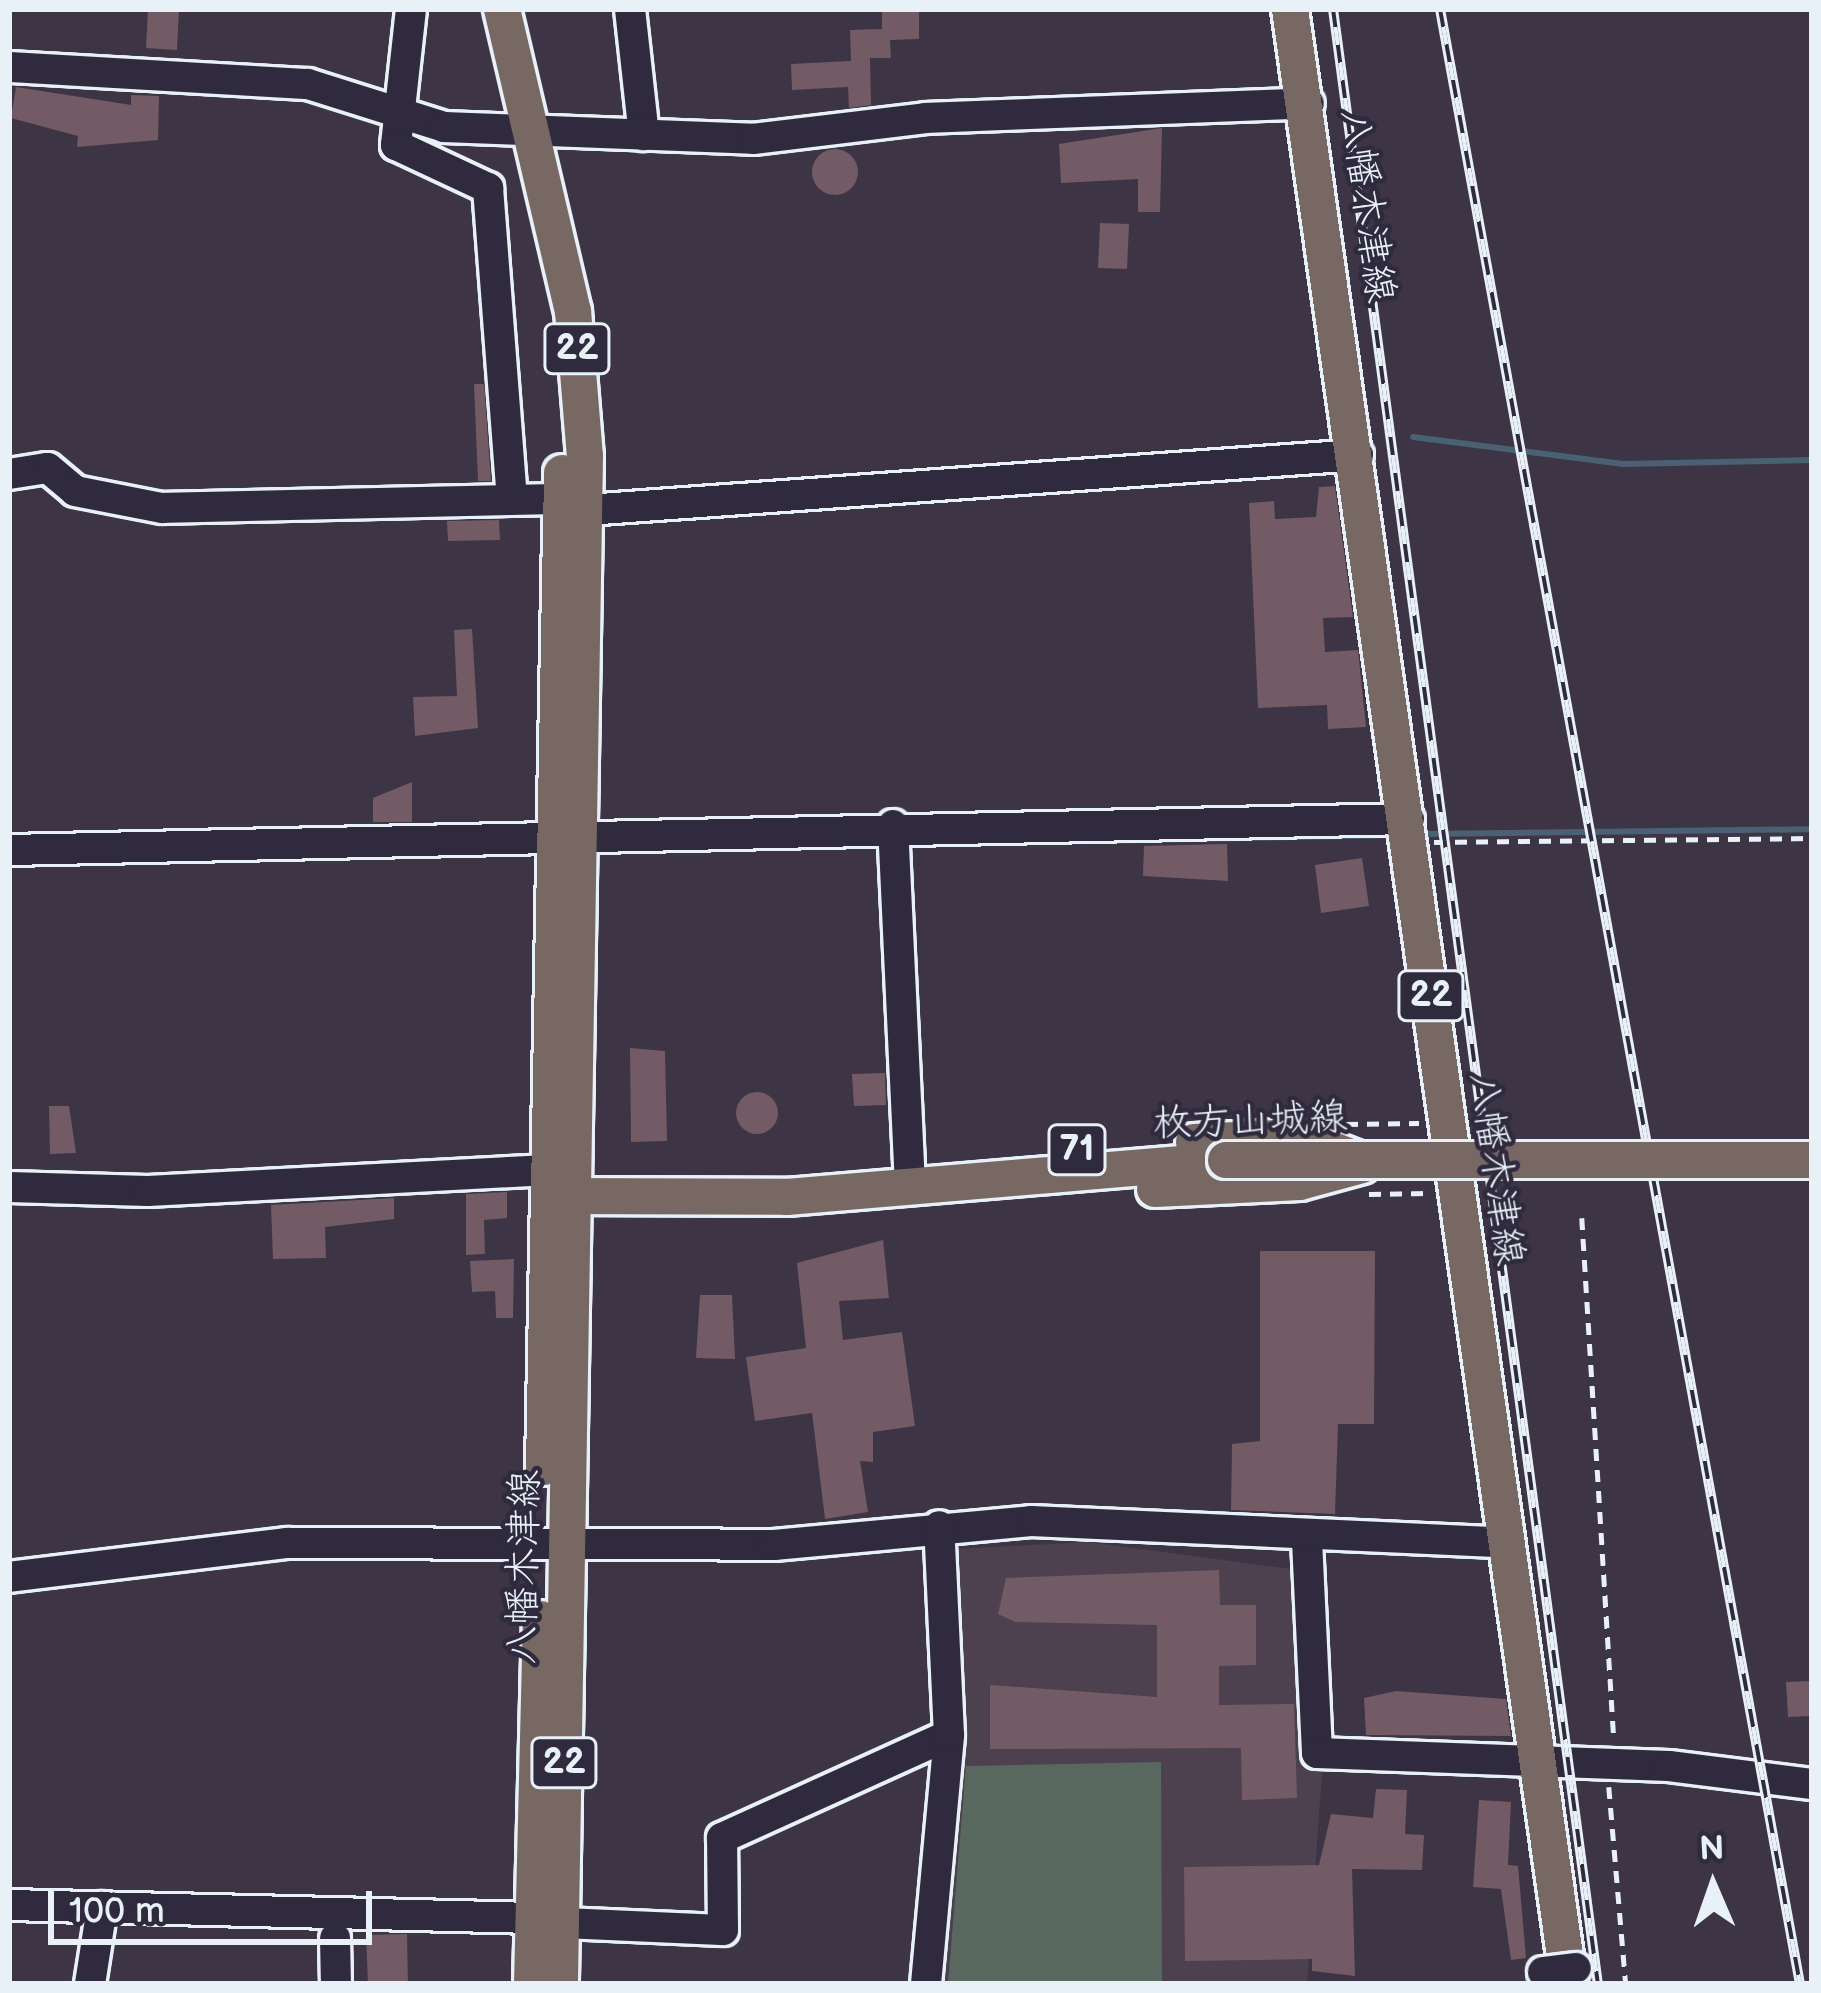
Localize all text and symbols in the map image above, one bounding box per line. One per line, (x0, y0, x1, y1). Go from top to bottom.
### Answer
street label: 八幡木津線 (1329, 106, 1403, 306)
road number: 22 (541, 319, 613, 379)
road number: 22 (1395, 966, 1467, 1026)
street label: 八幡木津線 (1458, 1069, 1532, 1269)
street label: 枚方山城線 (1152, 1095, 1348, 1149)
road number: 71 (1047, 1120, 1107, 1180)
street label: 八幡木津線 (500, 1469, 550, 1665)
road number: 22 (528, 1733, 600, 1793)
north arrow (1653, 1825, 1773, 1945)
text: N (1699, 1829, 1725, 1869)
scale bar (54, 1867, 378, 1941)
text: 100 m (69, 1890, 165, 1933)

